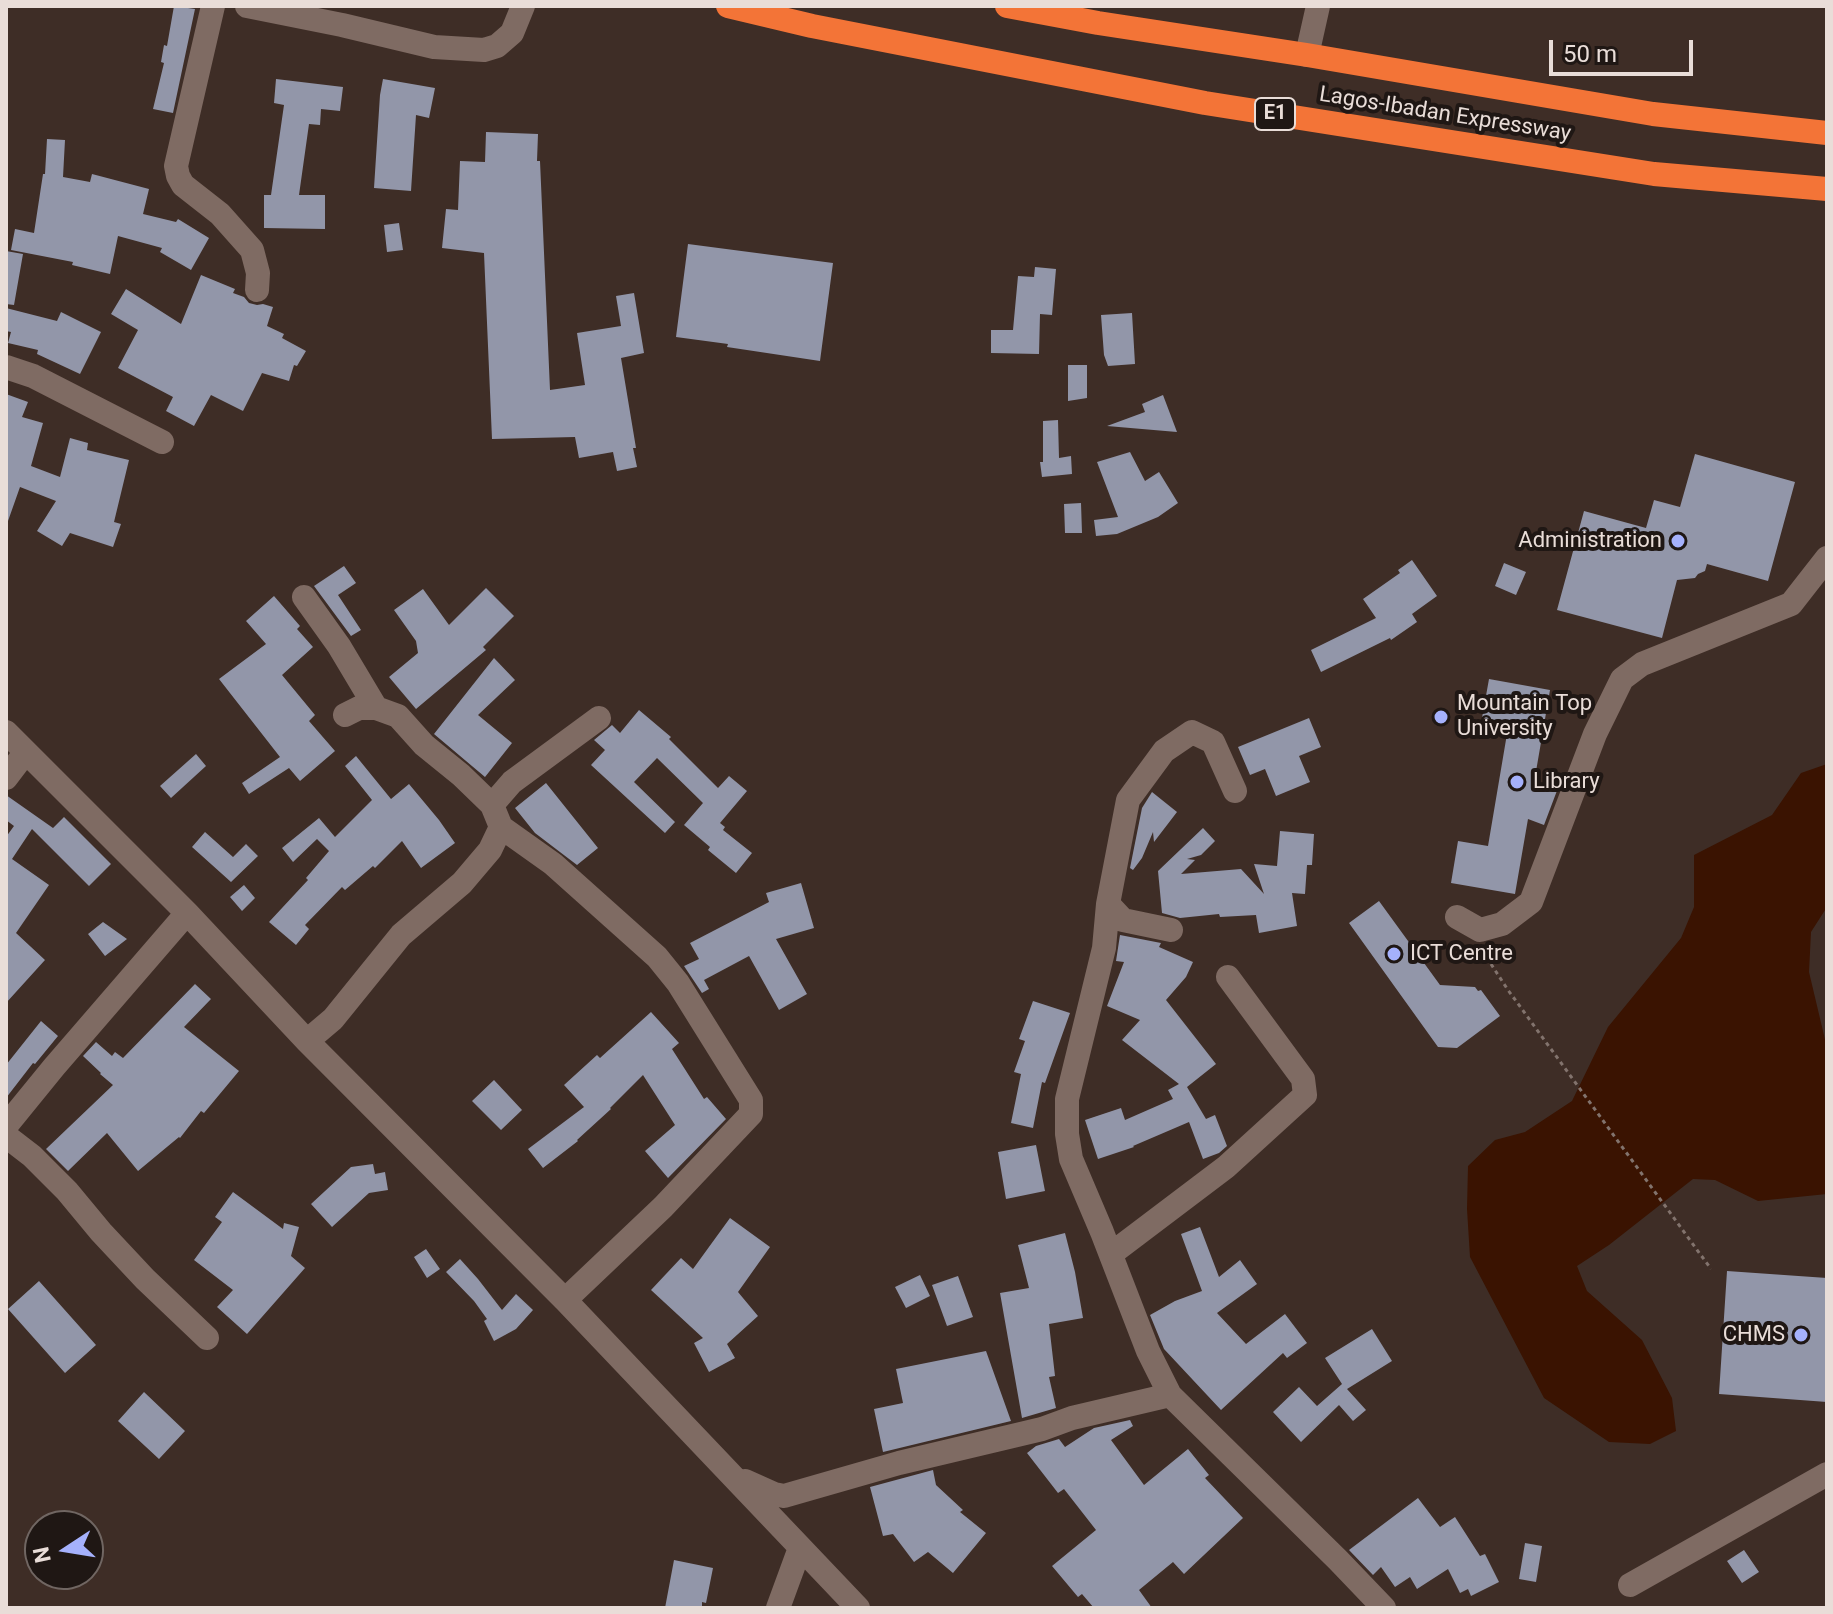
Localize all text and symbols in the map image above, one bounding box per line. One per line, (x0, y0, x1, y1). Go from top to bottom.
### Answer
scale bar (1553, 24, 1697, 74)
text: 50 m (1563, 40, 1617, 68)
street label: Lagos-Ibadan Expressway (1317, 82, 1573, 148)
road number: E1 (1255, 98, 1295, 130)
place label: Administration (1518, 528, 1662, 554)
marker: Administration (1669, 532, 1687, 550)
place label: Mountain Top University (1457, 691, 1592, 742)
marker: Mountain Top University (1432, 708, 1450, 726)
place label: Library (1533, 769, 1600, 795)
marker: Library (1508, 773, 1526, 791)
place label: ICT Centre (1410, 941, 1513, 967)
marker: ICT Centre (1385, 945, 1403, 963)
place label: CHMS (1723, 1322, 1785, 1348)
marker: CHMS (1792, 1326, 1810, 1344)
north arrow (24, 1510, 104, 1590)
text: N (28, 1544, 56, 1565)

